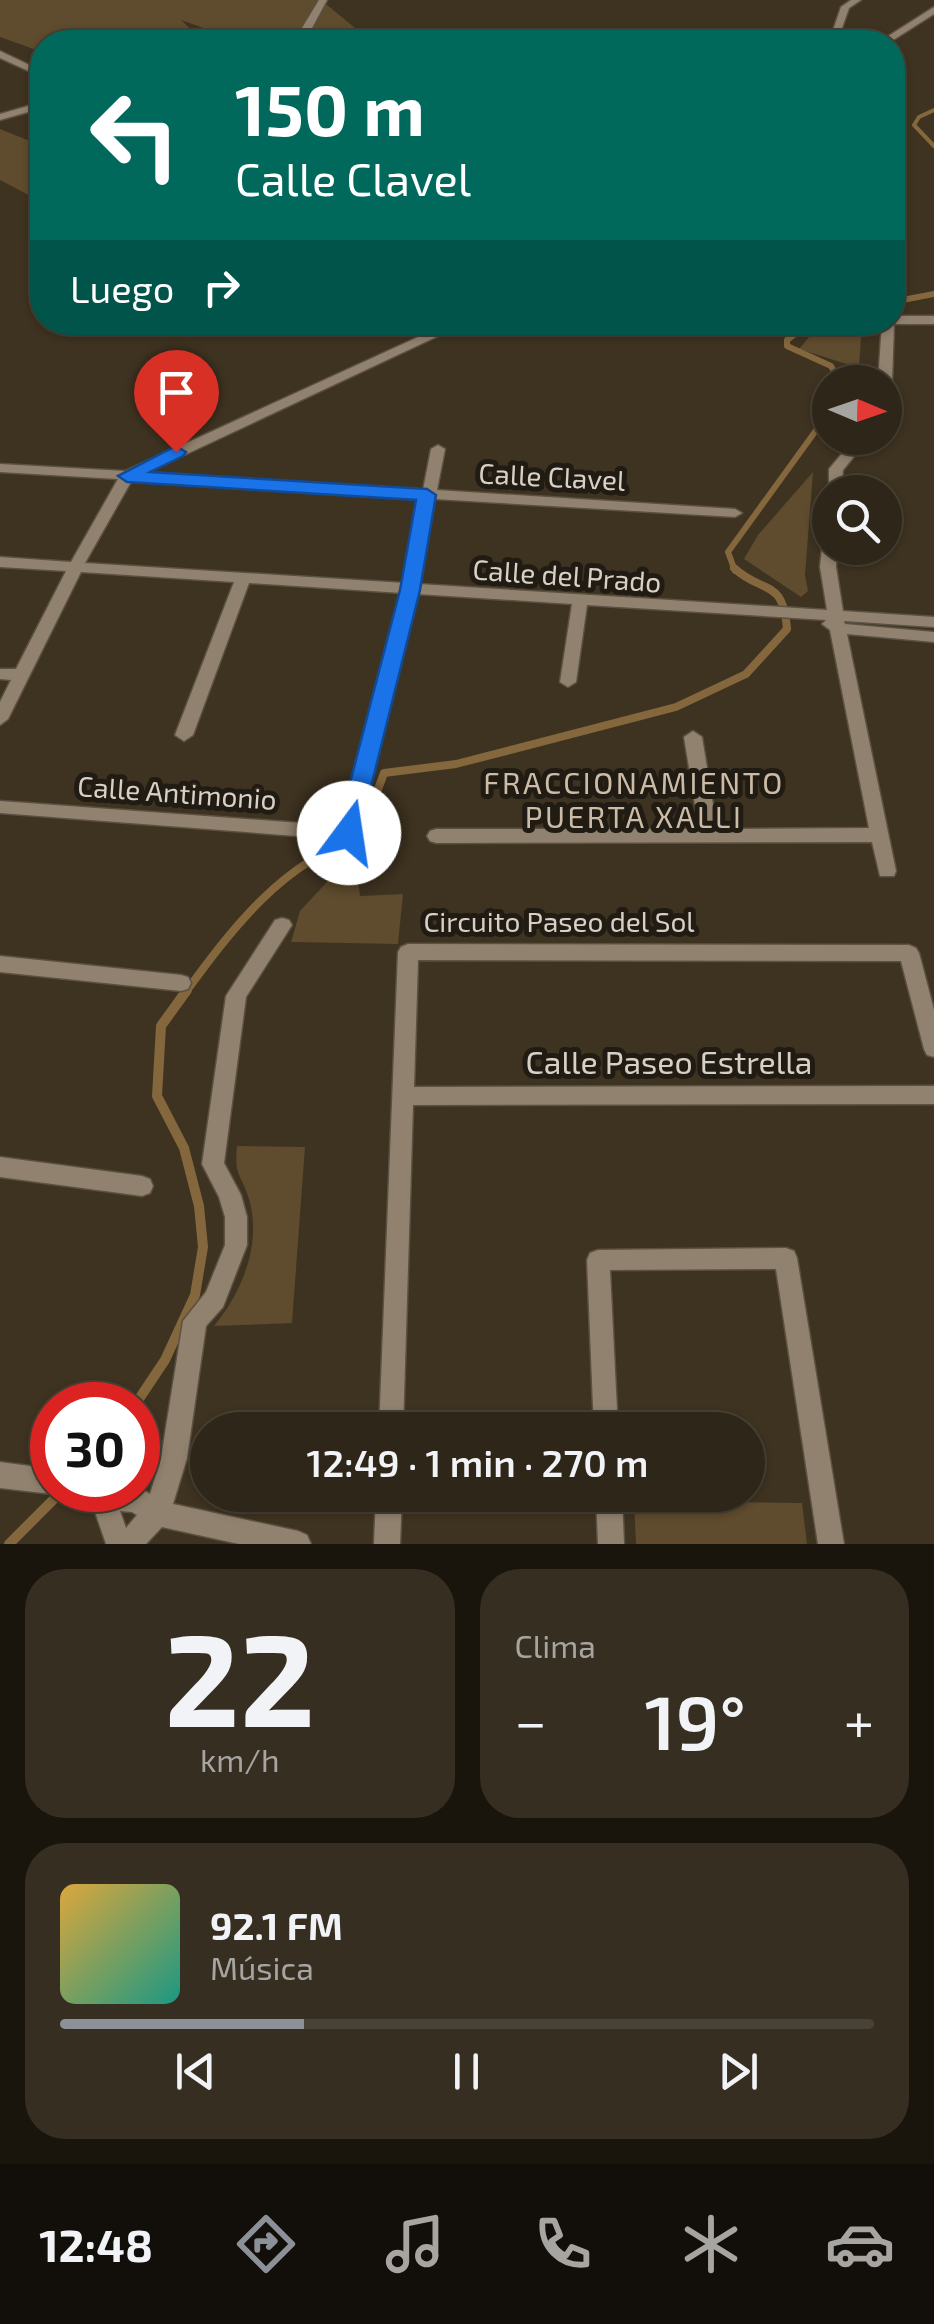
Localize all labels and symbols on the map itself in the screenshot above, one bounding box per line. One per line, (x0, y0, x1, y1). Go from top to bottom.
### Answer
pin (134, 350, 219, 453)
north arrow (812, 365, 902, 455)
street label: Calle Clavel (478, 455, 627, 497)
street label: Calle del Prado (471, 551, 663, 599)
district label: FRACCIONAMIENTO PUERTA XALLI (483, 764, 785, 834)
street label: Calle Antimonio (76, 768, 278, 816)
position arrow (297, 781, 401, 885)
street label: Circuito Paseo del Sol (423, 904, 695, 938)
street label: Calle Paseo Estrella (526, 1042, 812, 1080)
speed limit sign: 30 (30, 1382, 160, 1512)

